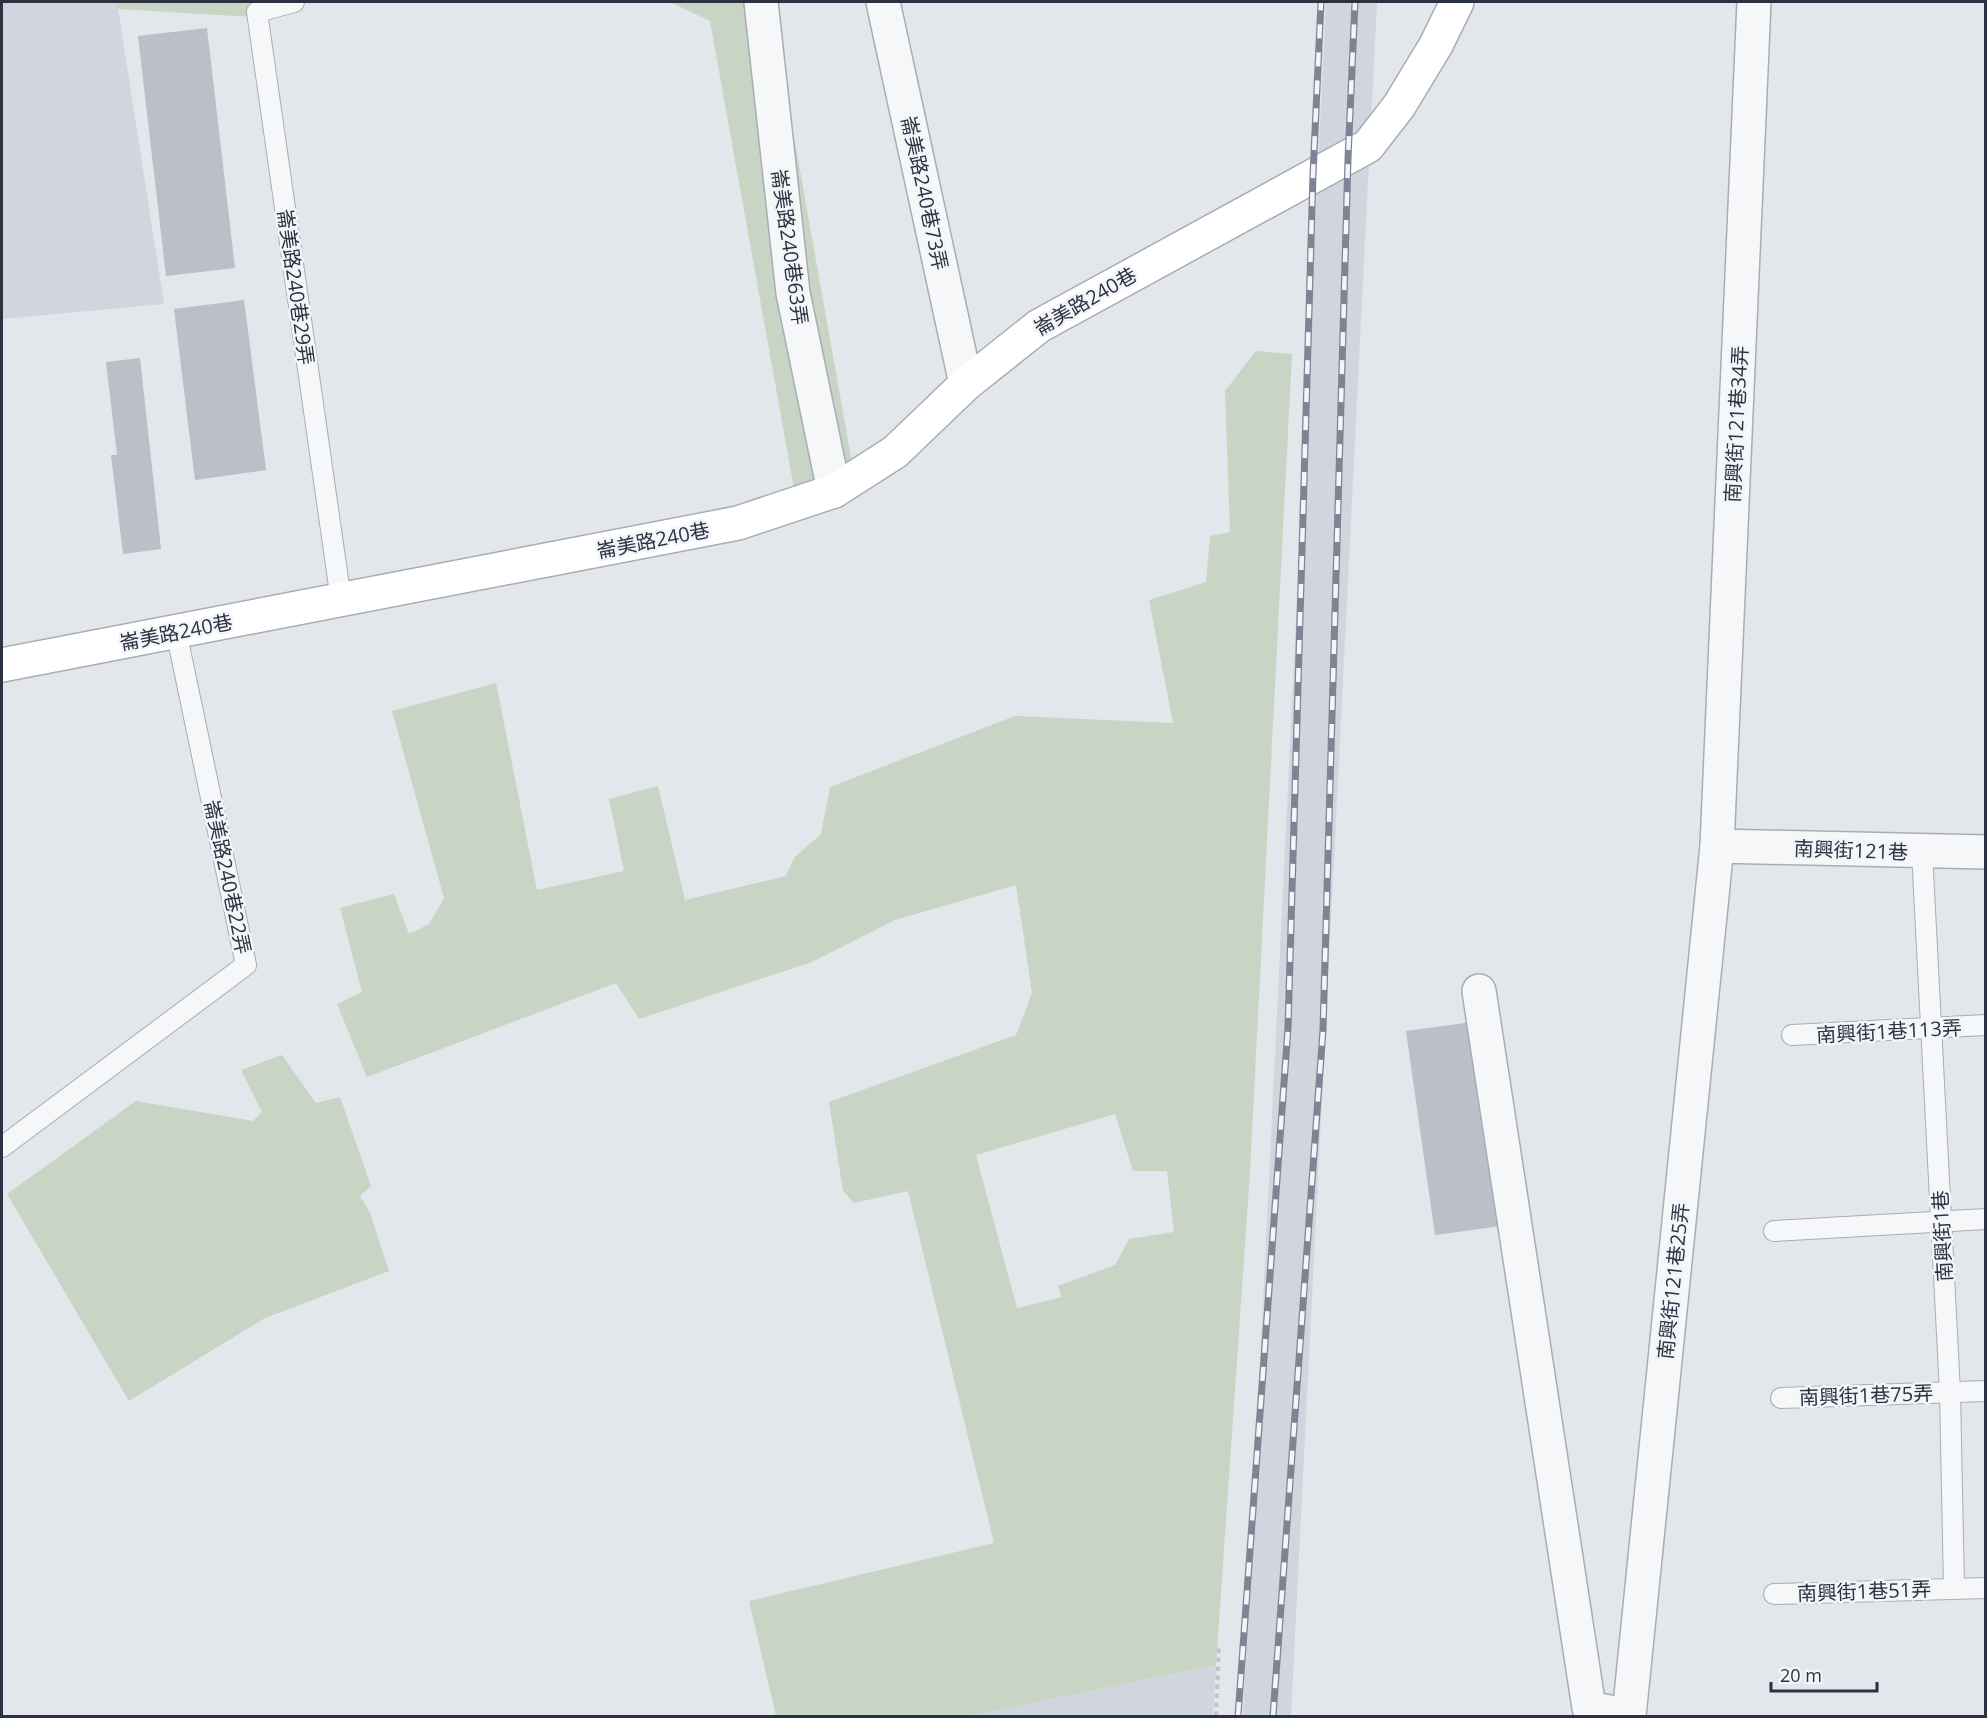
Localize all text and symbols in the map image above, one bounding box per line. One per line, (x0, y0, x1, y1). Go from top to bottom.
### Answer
street label: 崙美路240巷73弄 (895, 113, 955, 273)
street label: 崙美路240巷63弄 (766, 167, 814, 327)
street label: 崙美路240巷29弄 (272, 207, 320, 367)
street label: 崙美路240巷 (1029, 261, 1141, 341)
street label: 南興街121巷34弄 (1718, 345, 1754, 503)
street label: 崙美路240巷 (594, 516, 712, 564)
street label: 崙美路240巷 (117, 608, 235, 656)
street label: 崙美路240巷22弄 (198, 797, 258, 957)
street label: 南興街121巷 (1793, 835, 1909, 865)
street label: 南興街1巷113弄 (1816, 1014, 1962, 1048)
street label: 南興街1巷 (1926, 1190, 1958, 1282)
street label: 南興街121巷25弄 (1651, 1201, 1695, 1361)
street label: 南興街1巷75弄 (1798, 1379, 1934, 1411)
street label: 南興街1巷51弄 (1796, 1575, 1932, 1607)
scale bar (1771, 1655, 1878, 1693)
text: 20 m (1780, 1663, 1822, 1687)

